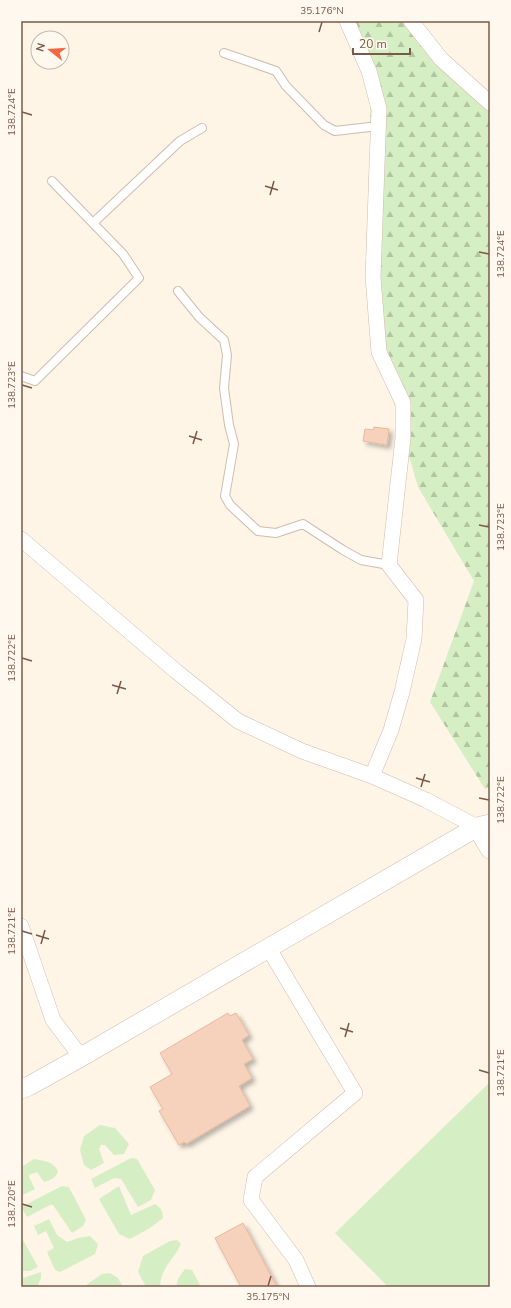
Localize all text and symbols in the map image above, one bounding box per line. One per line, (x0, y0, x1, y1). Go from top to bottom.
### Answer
text: 35.176°N (300, 4, 344, 18)
north arrow (30, 30, 70, 70)
scale bar (353, 30, 410, 56)
text: 20 m (359, 36, 387, 52)
text: N (33, 41, 49, 53)
text: 138.724°E (5, 88, 19, 136)
text: 138.724°E (494, 230, 508, 278)
text: 138.723°E (5, 361, 19, 409)
text: 138.723°E (494, 503, 508, 551)
text: 138.722°E (5, 634, 19, 682)
text: 138.722°E (494, 776, 508, 824)
text: 138.721°E (5, 907, 19, 955)
text: 138.721°E (494, 1049, 508, 1097)
text: 138.720°E (5, 1180, 19, 1228)
text: 35.175°N (246, 1290, 290, 1304)

